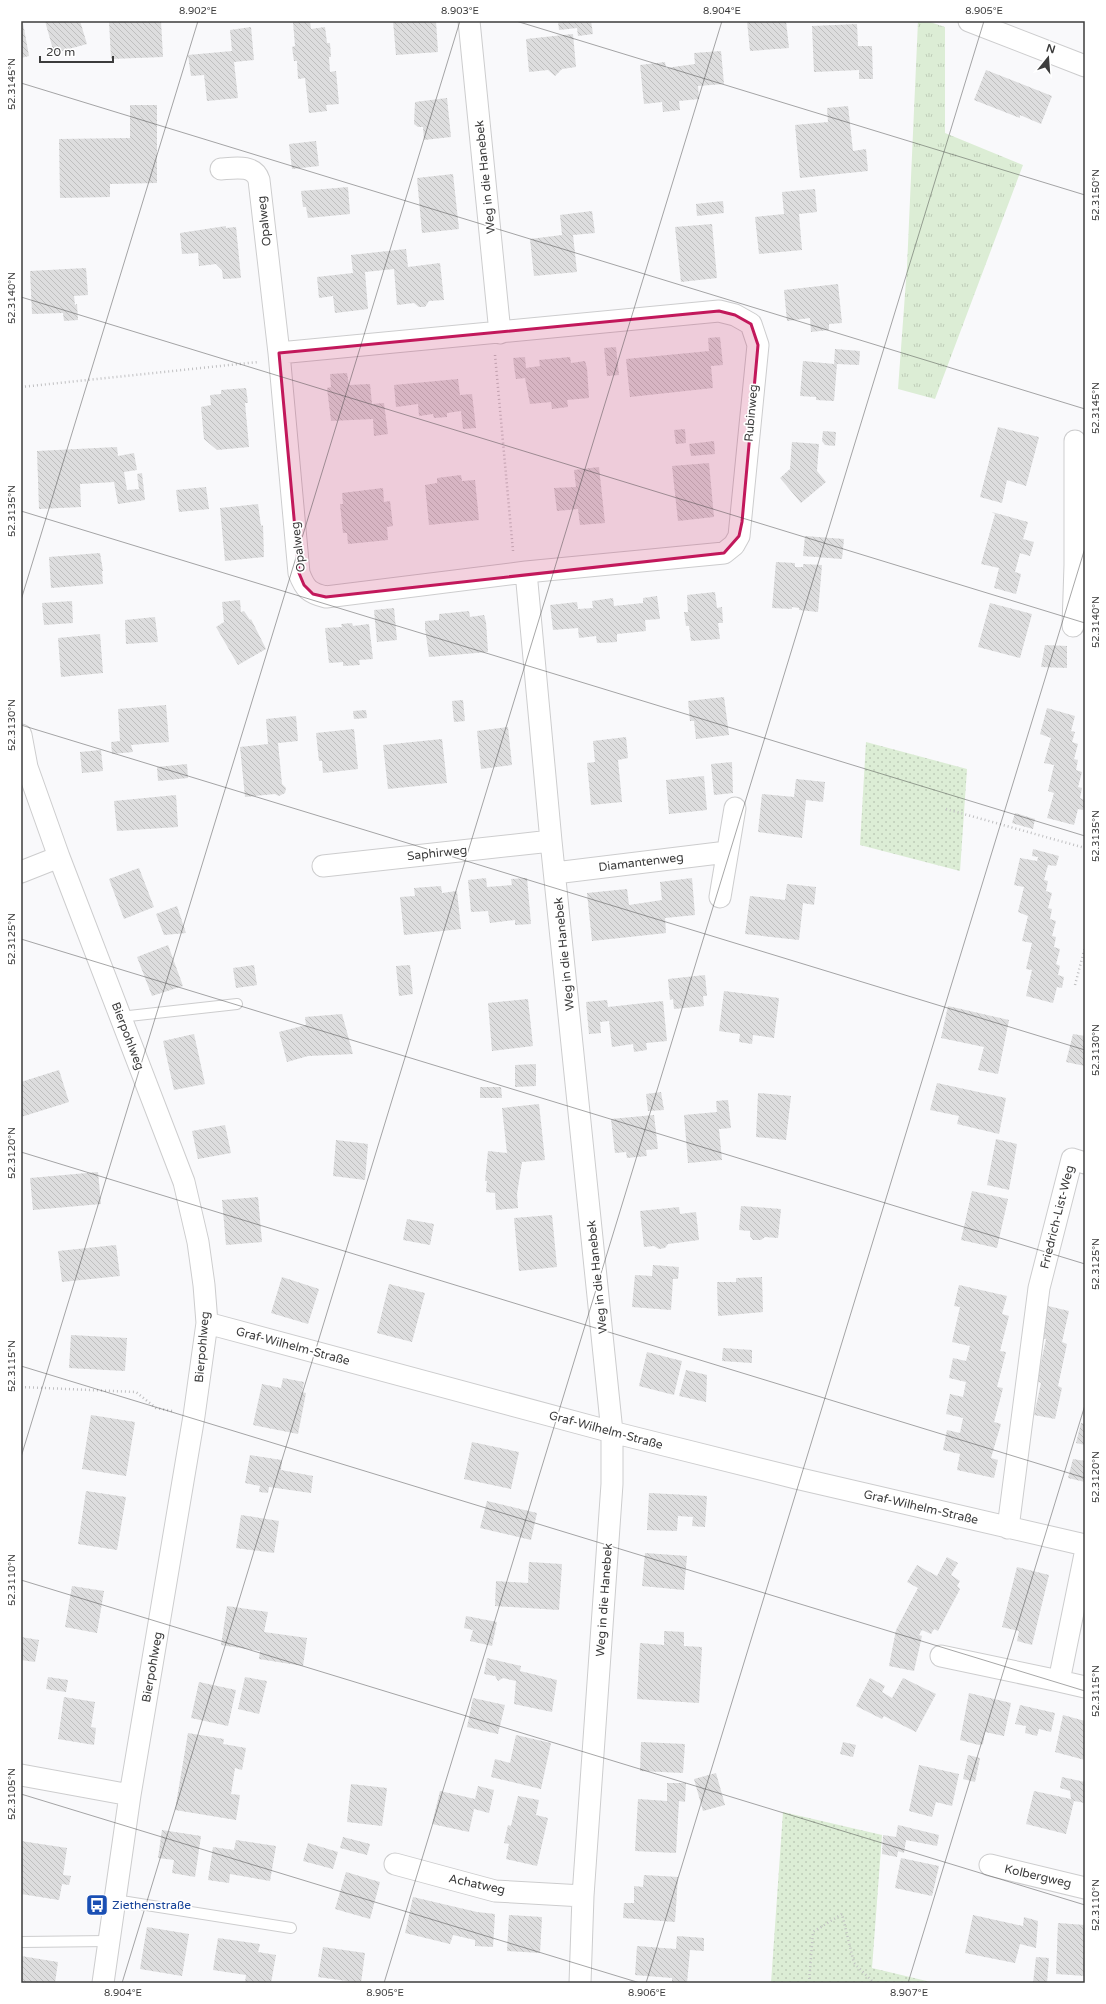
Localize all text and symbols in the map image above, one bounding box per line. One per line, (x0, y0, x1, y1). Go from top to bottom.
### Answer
text: 8.902°E (179, 5, 217, 17)
text: 8.903°E (441, 5, 479, 17)
text: 8.904°E (703, 5, 741, 17)
text: 8.905°E (965, 5, 1003, 17)
scale bar (40, 38, 113, 64)
north arrow (1028, 38, 1068, 78)
text: N (1045, 41, 1057, 56)
text: 20 m (46, 45, 75, 59)
text: 52.3145°N (6, 58, 18, 110)
street label: Weg in die Hanebek (472, 119, 498, 234)
text: 52.3150°N (1090, 169, 1102, 221)
street label: Opalweg (254, 195, 274, 247)
text: 52.3140°N (6, 272, 18, 324)
text: 52.3145°N (1090, 382, 1102, 434)
street label: Rubinweg (742, 384, 760, 442)
text: 52.3135°N (6, 485, 18, 537)
street label: Opalweg (288, 521, 308, 573)
text: 52.3140°N (1090, 596, 1102, 648)
text: 52.3130°N (6, 699, 18, 751)
text: 52.3135°N (1090, 810, 1102, 862)
street label: Saphirweg (406, 843, 468, 863)
street label: Diamantenweg (598, 850, 684, 874)
street label: Weg in die Hanebek (551, 896, 577, 1011)
text: 52.3125°N (6, 913, 18, 965)
street label: Bierpohlweg (109, 1000, 147, 1072)
text: 52.3130°N (1090, 1024, 1102, 1076)
text: 52.3120°N (6, 1127, 18, 1179)
street label: Friedrich-List-Weg (1037, 1164, 1077, 1270)
street label: Weg in die Hanebek (584, 1219, 610, 1334)
text: 52.3125°N (1090, 1238, 1102, 1290)
street label: Bierpohlweg (192, 1311, 212, 1383)
street label: Graf-Wilhelm-Straße (235, 1324, 352, 1368)
text: 52.3115°N (6, 1340, 18, 1392)
street label: Graf-Wilhelm-Straße (548, 1408, 665, 1452)
text: 52.3120°N (1090, 1451, 1102, 1503)
street label: Graf-Wilhelm-Straße (862, 1487, 980, 1527)
street label: Weg in die Hanebek (593, 1542, 615, 1657)
text: 52.3110°N (6, 1554, 18, 1606)
street label: Bierpohlweg (139, 1631, 165, 1703)
text: 52.3115°N (1090, 1665, 1102, 1717)
text: 52.3105°N (6, 1768, 18, 1820)
street label: Kolbergweg (1003, 1861, 1073, 1891)
street label: Achatweg (447, 1871, 507, 1897)
text: 52.3110°N (1090, 1879, 1102, 1931)
bus stop icon: Ziethenstraße (84, 1892, 110, 1918)
place label: Ziethenstraße (112, 1898, 191, 1912)
text: 8.904°E (104, 1987, 142, 1999)
text: 8.905°E (366, 1987, 404, 1999)
text: 8.906°E (628, 1987, 666, 1999)
text: 8.907°E (890, 1987, 928, 1999)

